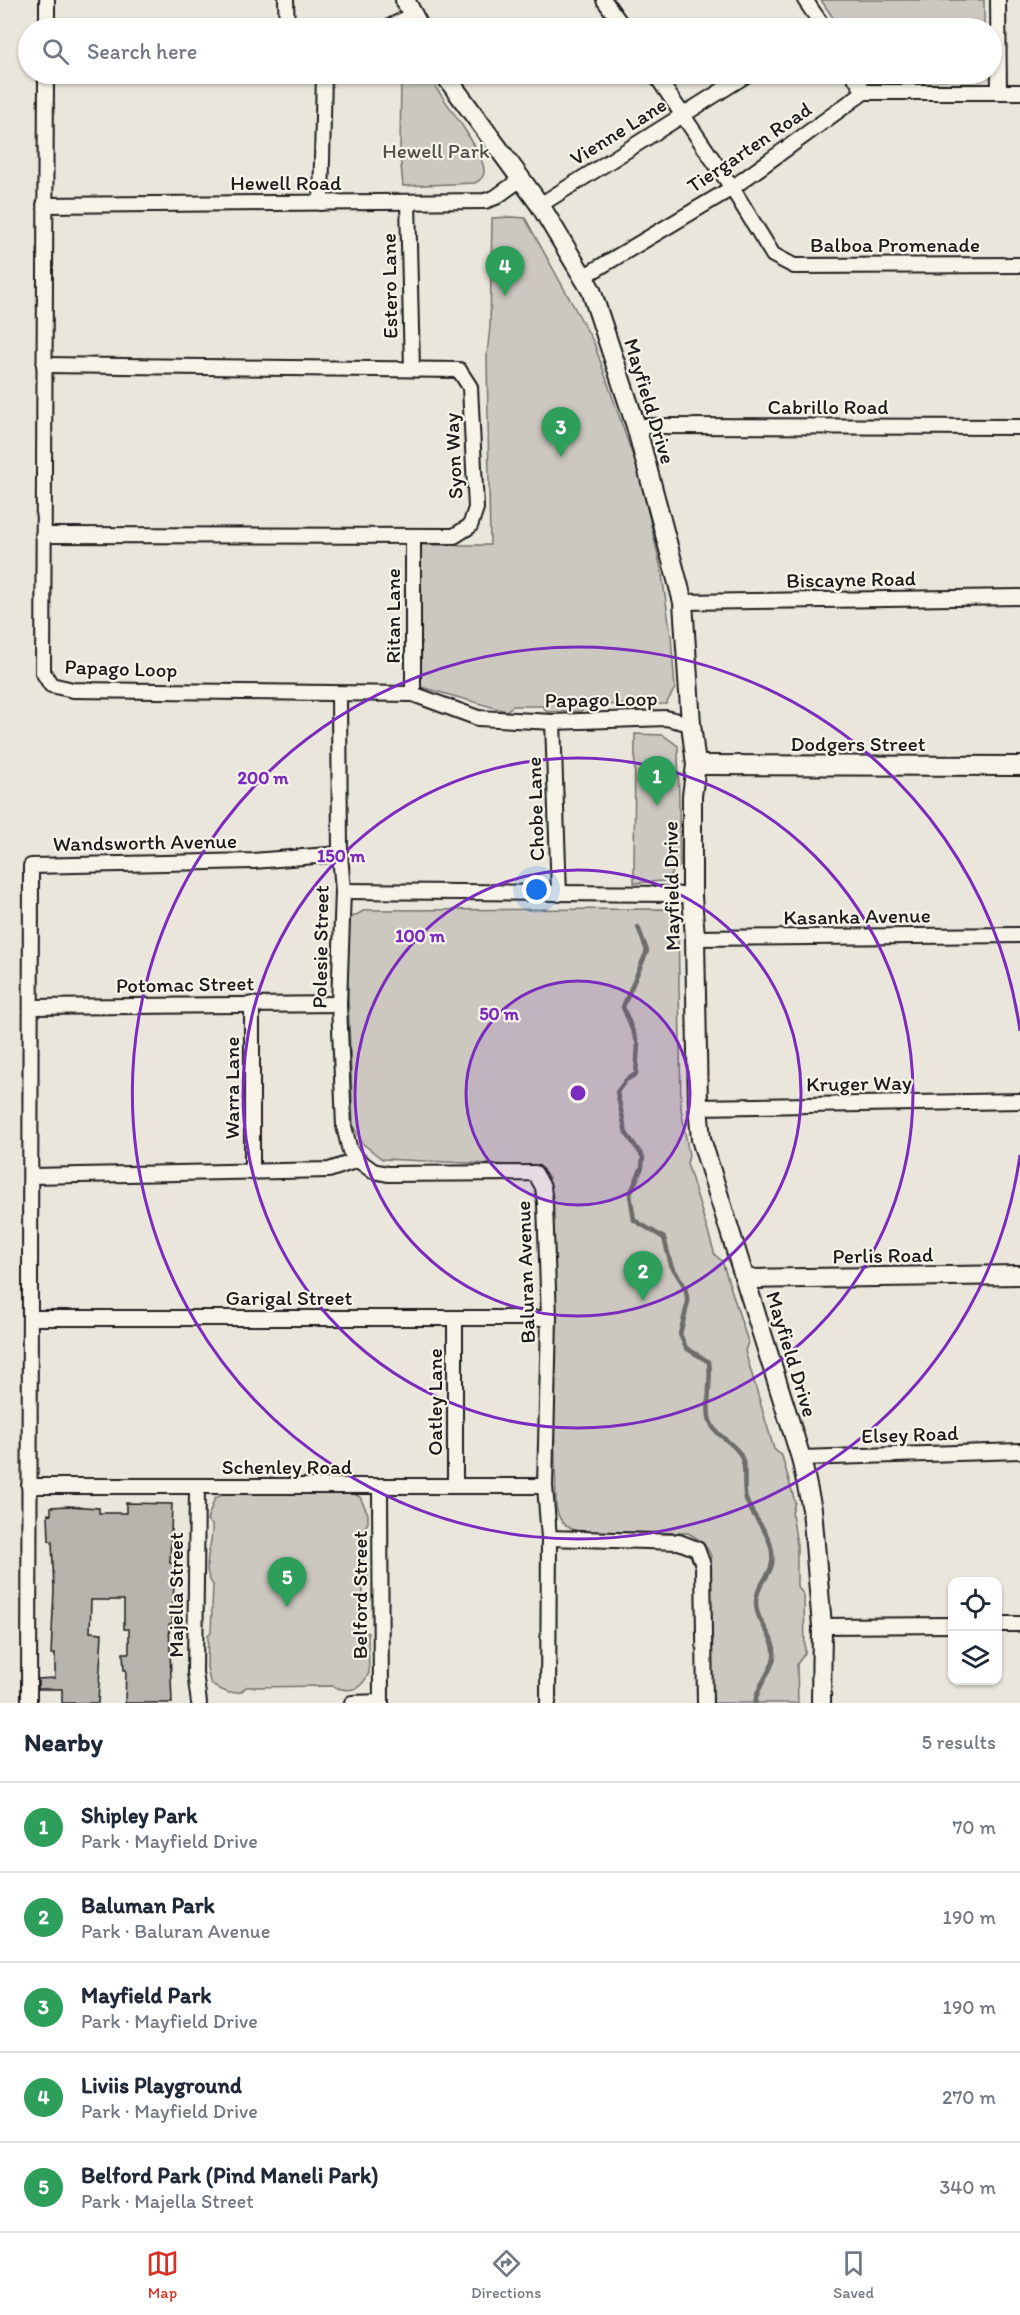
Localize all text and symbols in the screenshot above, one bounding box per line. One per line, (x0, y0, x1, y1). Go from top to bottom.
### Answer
search box (18, 18, 1002, 84)
icon: search (39, 35, 72, 68)
text: Search here (87, 38, 197, 65)
street label: Vienne Lane (565, 91, 671, 170)
street label: Tiergarten Road (682, 96, 817, 198)
park label: Hewell Park (382, 138, 490, 163)
street label: Hewell Road (230, 170, 342, 195)
street label: Balboa Promenade (810, 232, 980, 257)
street label: Estero Lane (376, 233, 402, 339)
pin: 4 (486, 246, 524, 296)
street label: Mayfield Drive (619, 335, 681, 467)
street label: Cabrillo Road (768, 394, 888, 419)
pin: 3 (542, 408, 580, 457)
street label: Syon Way (438, 412, 468, 500)
street label: Biscayne Road (786, 565, 916, 593)
street label: Ritan Lane (380, 568, 405, 664)
street label: Papago Loop (64, 654, 178, 682)
street label: Papago Loop (544, 686, 658, 712)
street label: Dodgers Street (790, 731, 926, 756)
street label: Chobe Lane (521, 756, 549, 862)
pin: 1 (638, 756, 676, 806)
text: 200 m (238, 767, 289, 789)
street label: Mayfield Drive (657, 821, 685, 951)
street label: Wandsworth Avenue (53, 828, 237, 856)
text: 150 m (317, 845, 366, 867)
your location (522, 875, 551, 904)
street label: Polesie Street (306, 885, 334, 1009)
street label: Kasanka Avenue (783, 902, 931, 930)
text: 100 m (395, 925, 446, 947)
street label: Potomac Street (116, 970, 255, 998)
text: 50 m (479, 1003, 520, 1025)
street label: Warra Lane (219, 1037, 244, 1139)
street label: Kruger Way (806, 1070, 912, 1096)
centre of rings (568, 1083, 588, 1103)
street label: Baluran Avenue (510, 1200, 540, 1344)
street label: Perlis Road (832, 1242, 934, 1268)
pin: 2 (624, 1252, 662, 1301)
street label: Garigal Street (226, 1285, 353, 1310)
street label: Mayfield Drive (761, 1288, 823, 1420)
street label: Oatley Lane (422, 1348, 447, 1456)
street label: Elsey Road (861, 1420, 960, 1448)
street label: Schenley Road (222, 1454, 353, 1479)
street label: Belford Street (347, 1531, 372, 1659)
street label: Majella Street (163, 1532, 188, 1658)
pin: 5 (268, 1558, 306, 1607)
map controls (948, 1577, 1002, 1685)
button: locate (948, 1577, 1002, 1631)
button: layers (948, 1631, 1002, 1685)
text: Nearby (24, 1726, 103, 1758)
text: 5 results (922, 1730, 996, 1754)
text: Shipley Park (81, 1802, 197, 1829)
text: 1 (39, 1815, 48, 1839)
text: 70 m (952, 1815, 996, 1839)
text: Park · Mayfield Drive (81, 1829, 258, 1853)
text: Baluman Park (81, 1892, 215, 1919)
text: 2 (38, 1905, 49, 1929)
text: 190 m (943, 1905, 996, 1929)
text: Park · Baluran Avenue (81, 1919, 270, 1943)
text: Mayfield Park (81, 1982, 211, 2009)
text: 3 (38, 1995, 49, 2019)
text: 190 m (943, 1995, 996, 2019)
text: Park · Mayfield Drive (81, 2009, 258, 2033)
text: Liviis Playground (81, 2072, 242, 2099)
text: 4 (37, 2085, 50, 2109)
text: 270 m (942, 2085, 996, 2109)
text: Park · Mayfield Drive (81, 2099, 258, 2123)
text: Belford Park (Pind Maneli Park) (81, 2162, 378, 2189)
text: 5 (38, 2175, 49, 2199)
text: 340 m (939, 2175, 996, 2199)
text: Park · Majella Street (81, 2189, 254, 2213)
tab: Map (146, 2247, 179, 2302)
tab: Directions (471, 2247, 541, 2302)
tab: Saved (833, 2247, 874, 2302)

